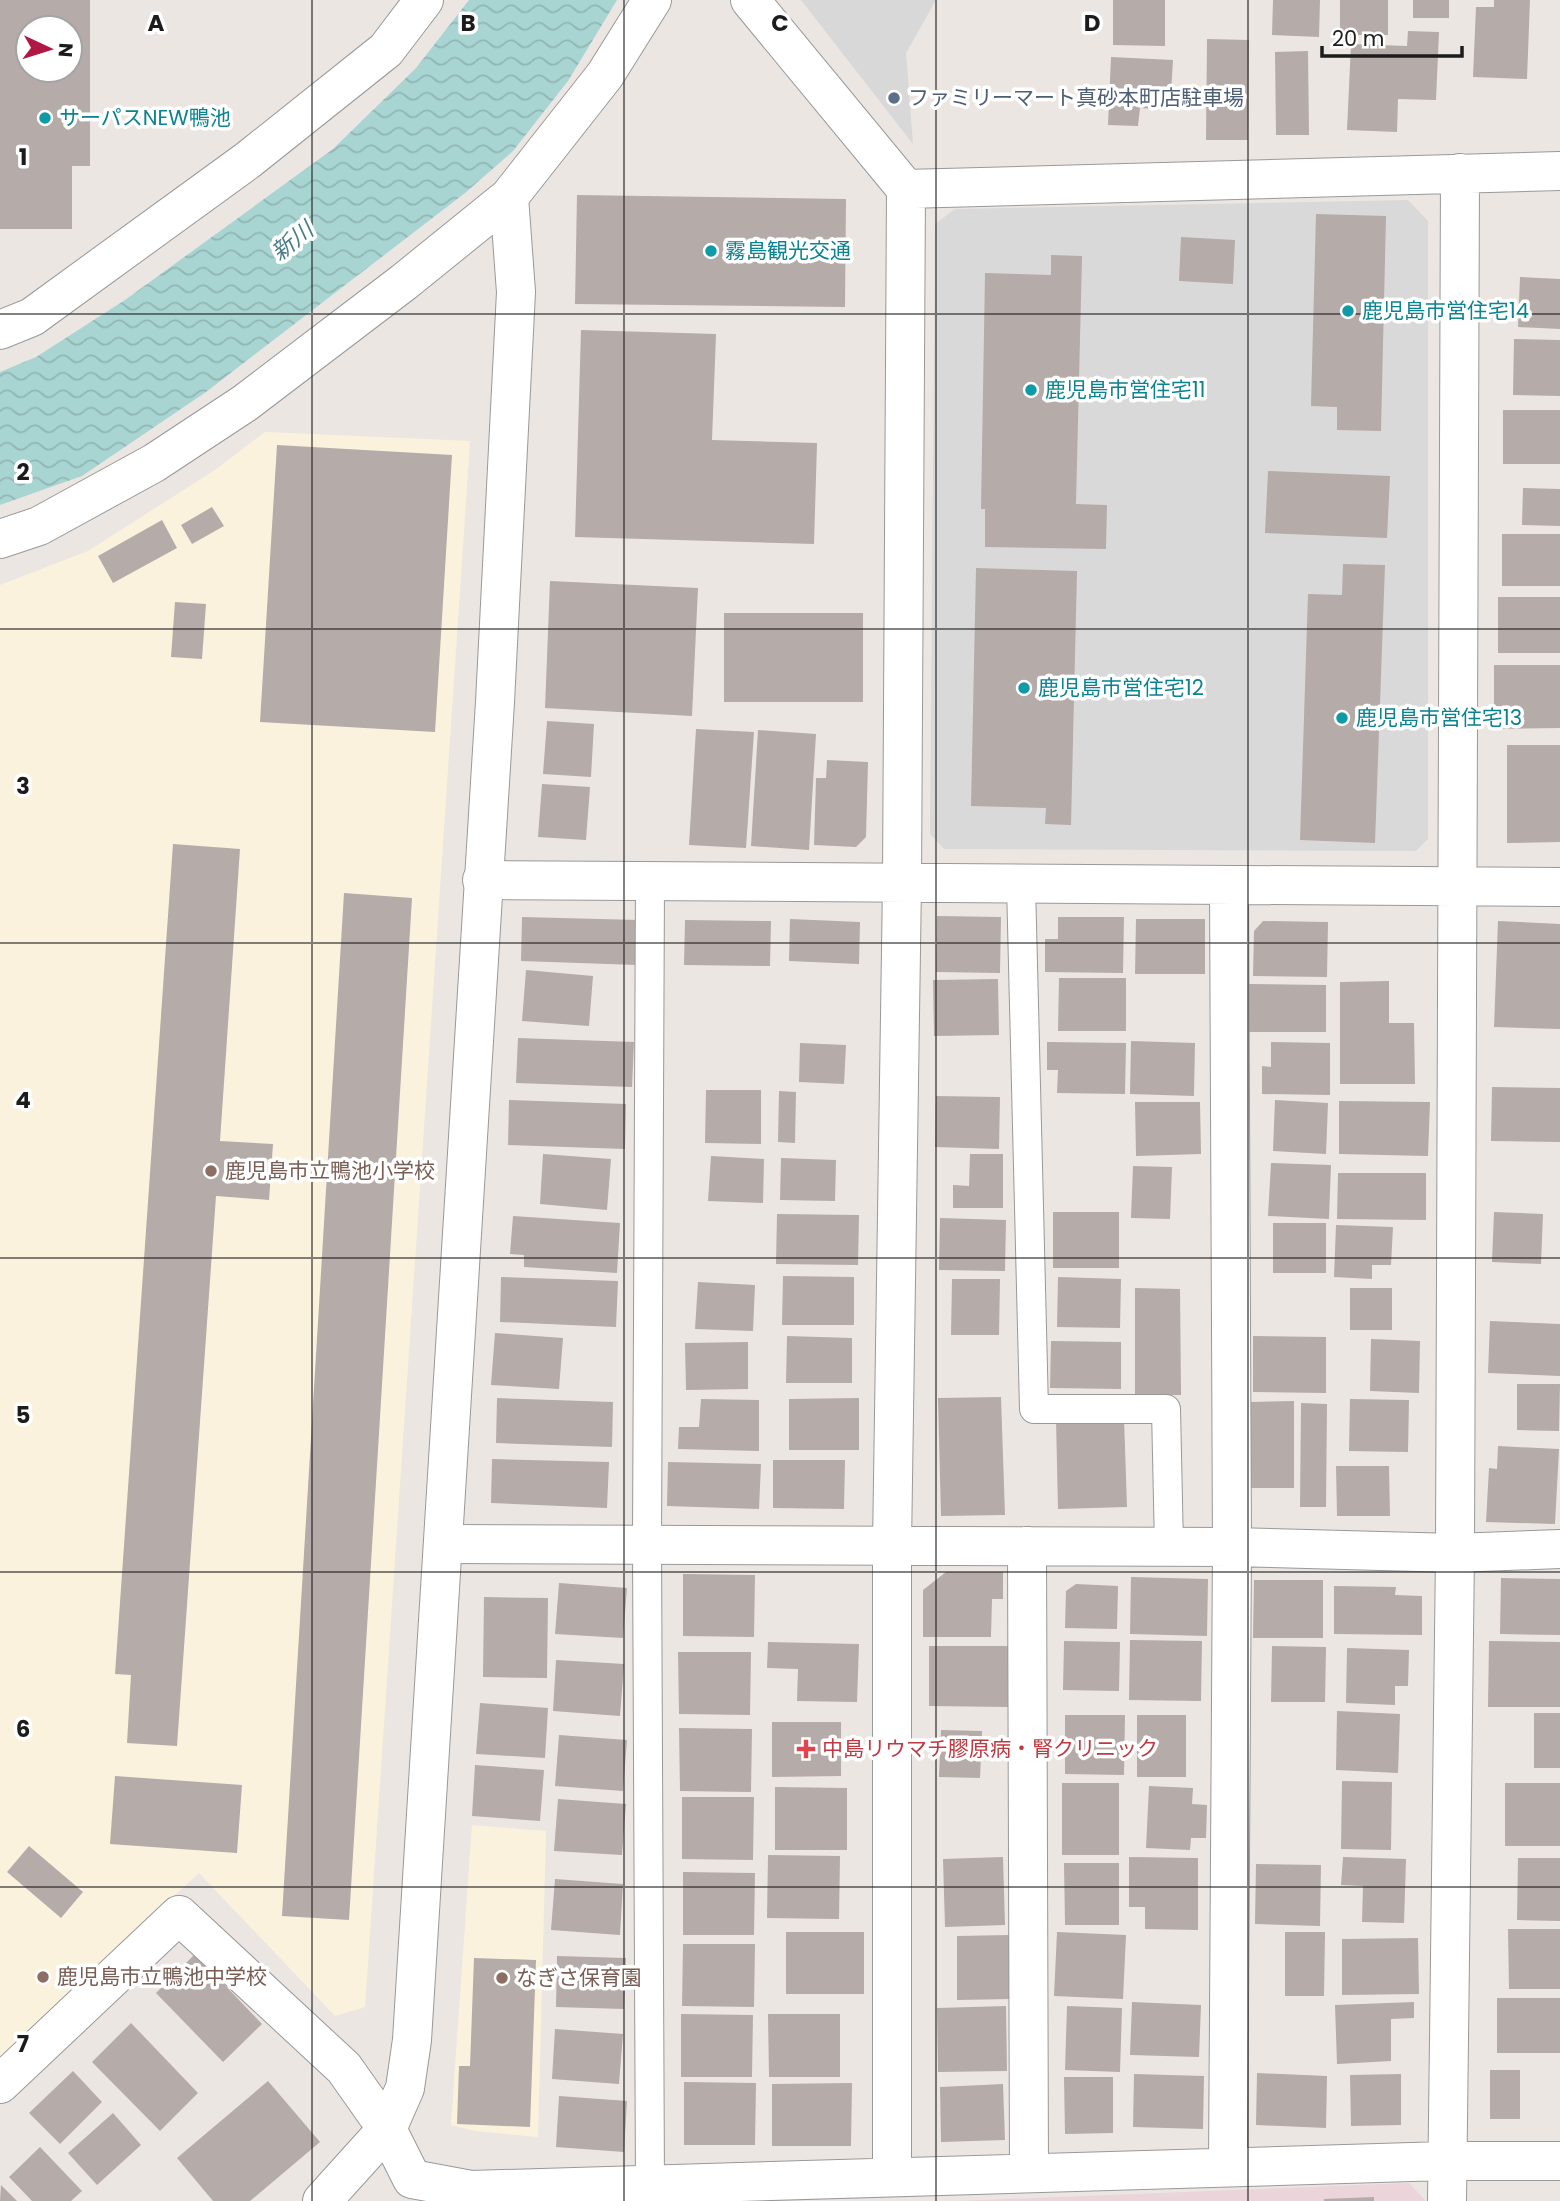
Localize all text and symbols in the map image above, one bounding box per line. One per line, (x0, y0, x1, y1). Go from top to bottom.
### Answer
text: A (148, 7, 165, 39)
text: B (460, 7, 476, 39)
text: C (771, 7, 789, 39)
text: D (1084, 7, 1100, 39)
north arrow (14, 14, 84, 84)
scale bar (1322, 14, 1462, 58)
text: 20 m (1332, 24, 1385, 53)
text: N (51, 42, 79, 58)
place label: ファミリーマート真砂本町店駐車場 (908, 83, 1244, 112)
marker: ファミリーマート真砂本町店駐車場 (886, 90, 902, 106)
place label: サーパスNEW鴨池 (59, 103, 231, 132)
marker: サーパスNEW鴨池 (37, 110, 53, 126)
text: 1 (19, 141, 27, 173)
water label: 新川 (264, 212, 322, 268)
place label: 霧島観光交通 (725, 236, 851, 265)
marker: 霧島観光交通 (703, 243, 719, 259)
place label: 鹿児島市営住宅14 (1362, 296, 1529, 325)
marker: 鹿児島市営住宅14 (1340, 303, 1356, 319)
place label: 鹿児島市営住宅11 (1045, 375, 1205, 404)
marker: 鹿児島市営住宅11 (1023, 382, 1039, 398)
text: 2 (16, 456, 30, 488)
place label: 鹿児島市営住宅12 (1038, 673, 1204, 702)
marker: 鹿児島市営住宅12 (1016, 680, 1032, 696)
place label: 鹿児島市営住宅13 (1356, 703, 1522, 732)
marker: 鹿児島市営住宅13 (1334, 710, 1350, 726)
text: 3 (16, 770, 30, 802)
text: 4 (15, 1084, 31, 1116)
place label: 鹿児島市立鴨池小学校 (225, 1156, 435, 1185)
marker: 鹿児島市立鴨池小学校 (203, 1163, 219, 1179)
text: 5 (16, 1399, 30, 1431)
text: 6 (16, 1713, 30, 1745)
place label: 中島リウマチ膠原病・腎クリニック (822, 1734, 1158, 1763)
marker: 中島リウマチ膠原病・腎クリニック (796, 1739, 816, 1759)
place label: 鹿児島市立鴨池中学校 (57, 1962, 267, 1991)
place label: なぎさ保育園 (516, 1963, 642, 1992)
marker: 鹿児島市立鴨池中学校 (35, 1969, 51, 1985)
marker: なぎさ保育園 (494, 1970, 510, 1986)
text: 7 (17, 2028, 29, 2060)

